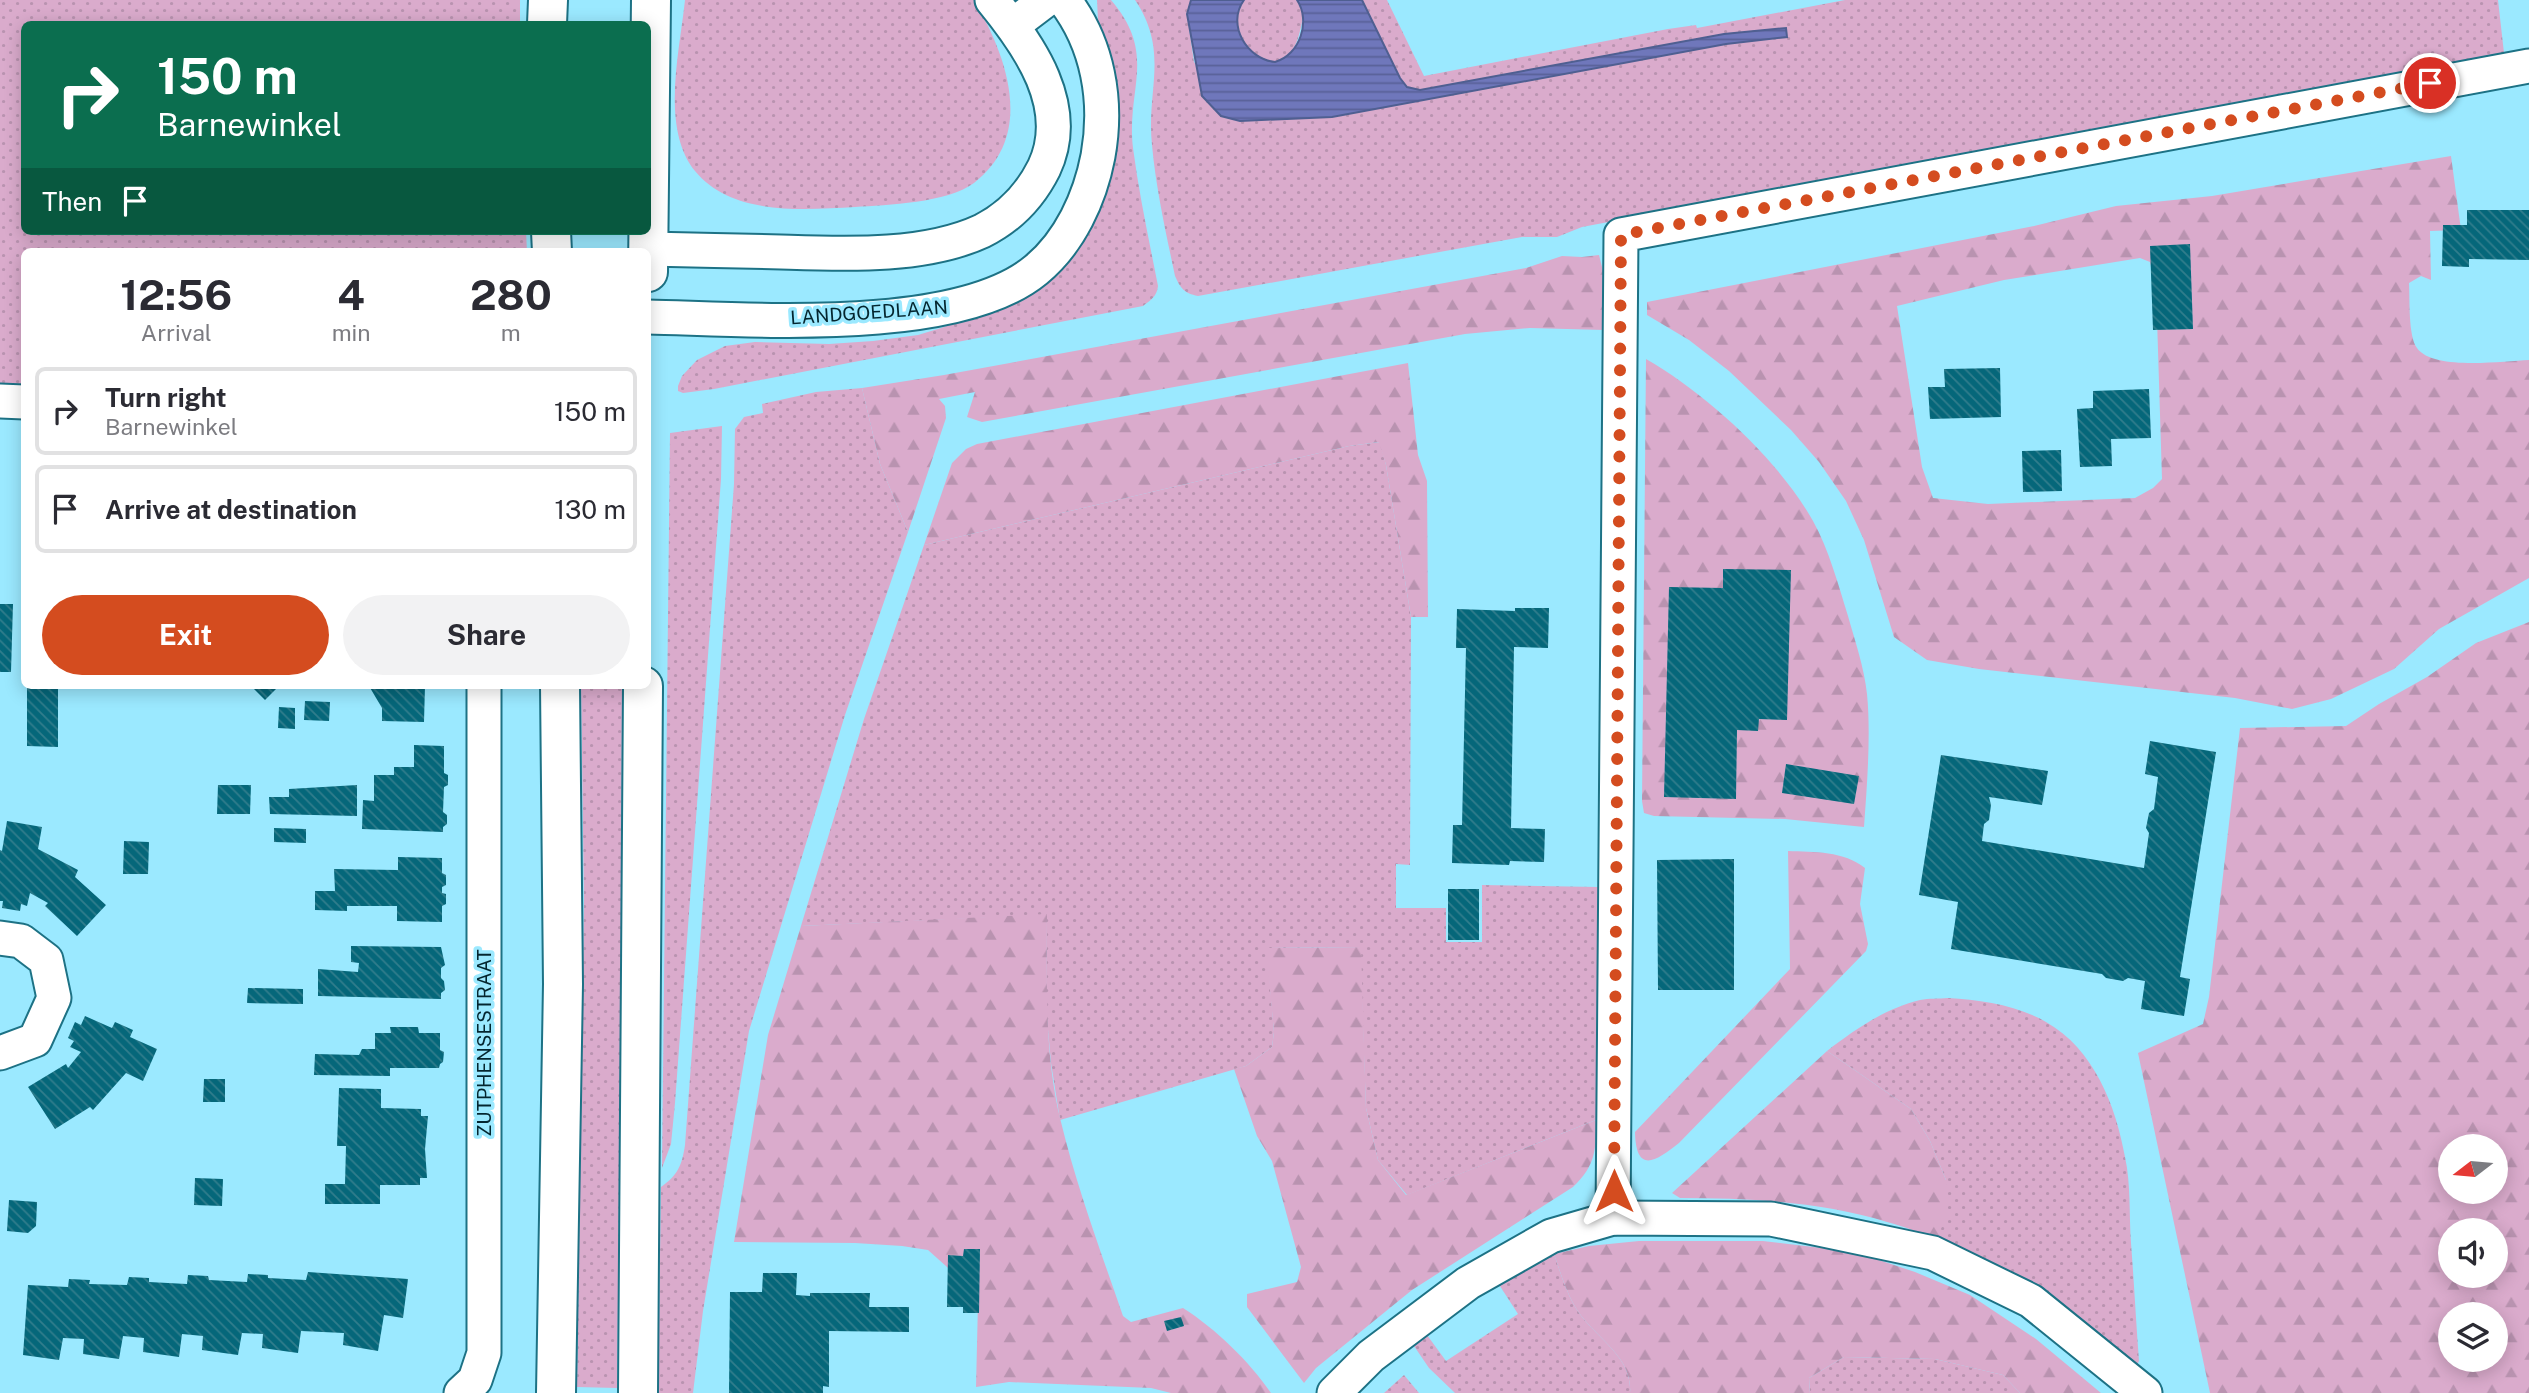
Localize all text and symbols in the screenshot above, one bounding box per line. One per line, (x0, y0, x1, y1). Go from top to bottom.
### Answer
text: 150 m (157, 47, 298, 105)
icon: right (42, 49, 133, 140)
pin (2400, 53, 2460, 113)
icon: arrive (2411, 64, 2449, 102)
text: Barnewinkel (157, 106, 342, 143)
icon: arrive (116, 182, 154, 220)
text: Then (42, 186, 102, 217)
text: 12:56 (120, 270, 232, 319)
text: 4 (337, 270, 365, 319)
text: 280 (470, 270, 552, 319)
street label: LANDGOEDLAAN (789, 296, 949, 328)
text: Arrival (141, 319, 212, 346)
text: min (332, 319, 371, 346)
text: m (501, 319, 521, 346)
text: Turn right (105, 382, 227, 413)
icon: right (46, 392, 84, 430)
text: 150 m (554, 396, 626, 427)
text: Barnewinkel (105, 413, 238, 440)
icon: arrive (46, 490, 84, 528)
text: Arrive at destination (105, 494, 357, 525)
text: 130 m (554, 494, 626, 525)
button: Exit (42, 595, 329, 675)
button: Share (343, 595, 630, 675)
street label: ZUTPHENSESTRAAT (473, 949, 495, 1137)
north arrow (2438, 1134, 2508, 1204)
map controls (2438, 1134, 2508, 1372)
position arrow (1577, 1154, 1651, 1228)
button: sound (2438, 1218, 2508, 1288)
button: layers (2438, 1302, 2508, 1372)

